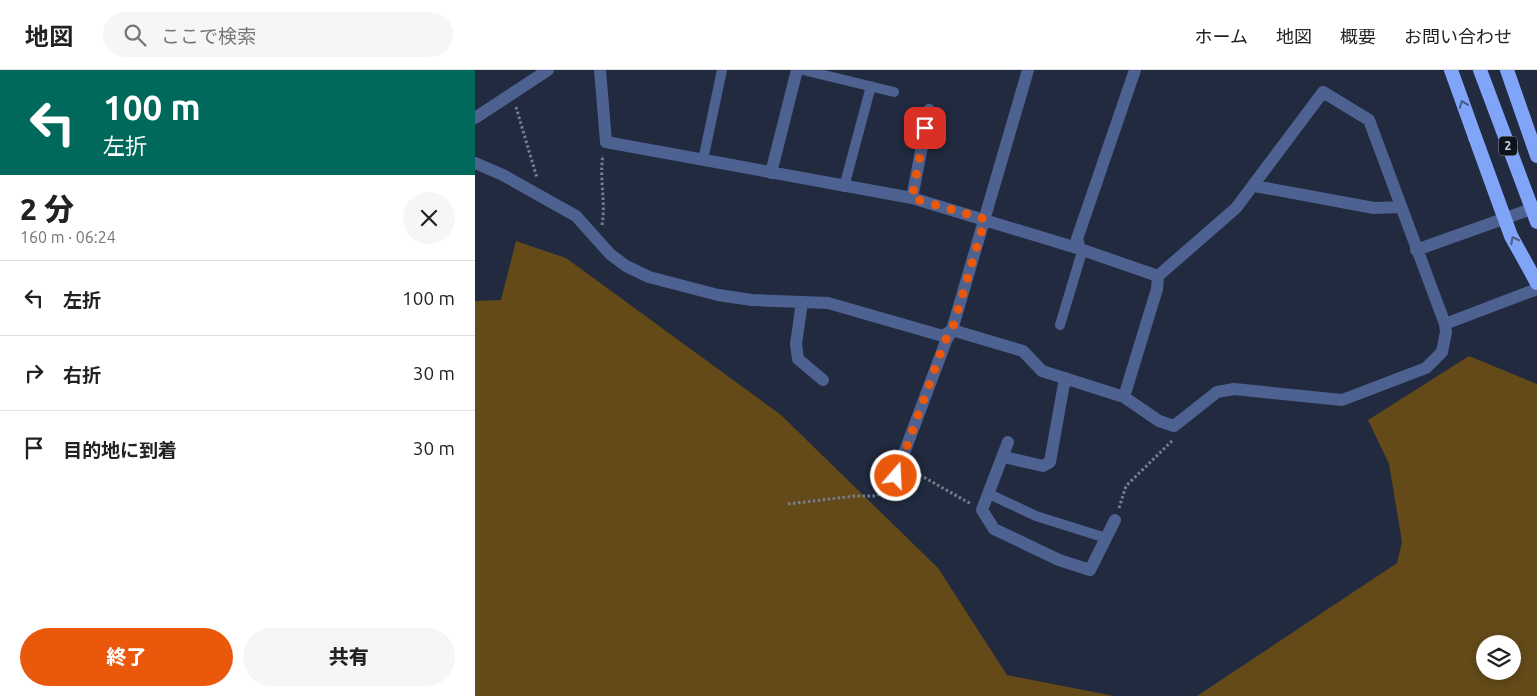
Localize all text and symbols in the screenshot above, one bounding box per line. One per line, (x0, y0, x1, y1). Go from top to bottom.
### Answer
search box (103, 12, 453, 57)
icon: search (121, 21, 149, 49)
text: 地図 (25, 23, 73, 50)
text: ここで検索 (161, 25, 256, 47)
text: ホーム (1195, 26, 1248, 46)
text: 地図 (1276, 26, 1312, 46)
text: 概要 (1340, 26, 1376, 46)
text: お問い合わせ (1404, 26, 1512, 46)
text: 100 m (103, 87, 201, 127)
icon: left (20, 90, 85, 155)
one-way arrow (1459, 100, 1469, 108)
pin (904, 107, 946, 149)
icon: arrive (911, 114, 939, 142)
text: 左折 (103, 133, 147, 158)
road number: 2 (1499, 136, 1517, 155)
text: 2 分 (20, 192, 74, 226)
button: close (403, 192, 455, 244)
text: 160 m · 06:24 (20, 228, 116, 246)
one-way arrow (1510, 236, 1520, 245)
icon: left (20, 284, 48, 312)
text: 100 m (402, 287, 455, 309)
text: 左折 (63, 289, 101, 311)
icon: right (20, 359, 48, 387)
text: 30 m (413, 362, 455, 384)
text: 右折 (63, 364, 101, 386)
icon: arrive (20, 434, 48, 462)
text: 30 m (413, 437, 455, 459)
text: 目的地に到着 (63, 439, 177, 461)
position arrow (869, 449, 921, 501)
button: 終了 (20, 628, 233, 686)
button: 共有 (243, 628, 455, 686)
map controls (1476, 635, 1521, 680)
button: layers (1476, 635, 1521, 680)

